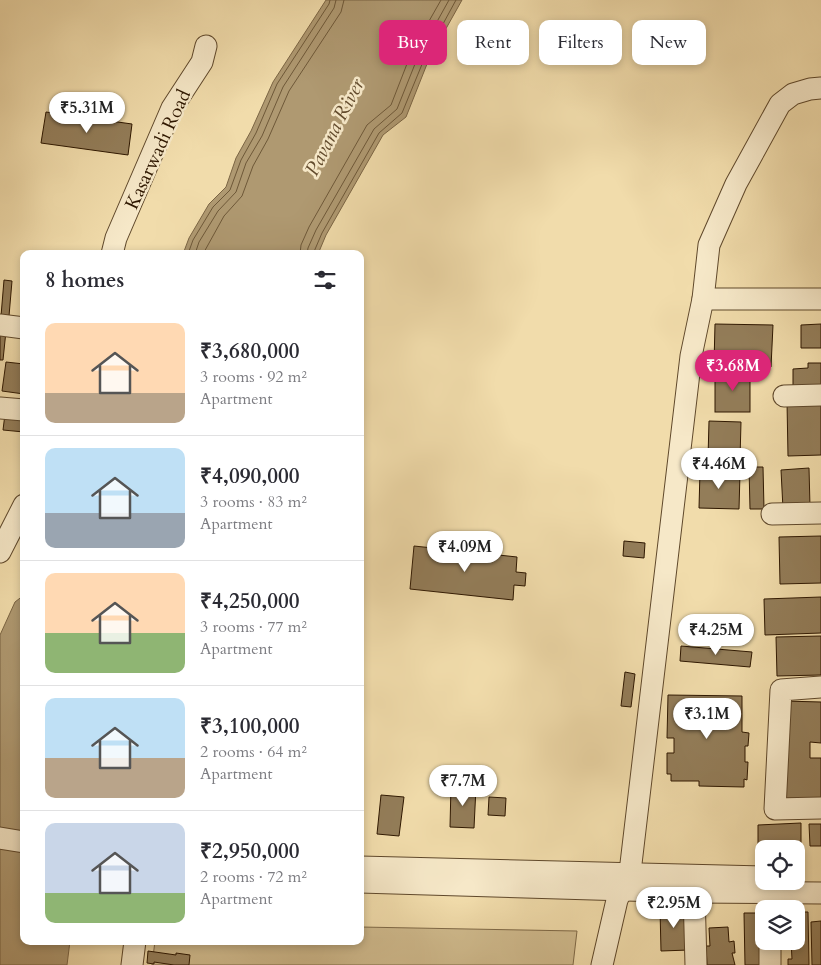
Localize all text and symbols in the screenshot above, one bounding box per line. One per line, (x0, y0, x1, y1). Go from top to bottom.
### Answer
chip: Buy (379, 20, 447, 65)
chip: Rent (457, 20, 529, 65)
chip: Filters (539, 20, 622, 65)
chip: New (632, 20, 706, 65)
water label: Pavana River (298, 73, 371, 180)
street label: Kasarwadi Road (119, 85, 197, 214)
pin: ₹5.31M (46, 92, 128, 134)
text: ₹5.31M (60, 97, 114, 119)
text: 8 homes (45, 266, 124, 295)
icon: filters (311, 266, 339, 294)
text: ₹3,680,000 (200, 337, 300, 366)
icon: home (85, 343, 145, 403)
pin: ₹3.68M (692, 350, 774, 392)
text: ₹3.68M (706, 355, 760, 377)
text: 3 rooms · 92 m² (200, 366, 307, 388)
text: Apartment (200, 388, 273, 410)
pin: ₹4.46M (678, 448, 760, 490)
text: ₹4.46M (692, 453, 746, 475)
text: ₹4,090,000 (200, 462, 300, 491)
icon: home (85, 468, 145, 528)
text: 3 rooms · 83 m² (200, 491, 307, 513)
text: Apartment (200, 513, 273, 535)
pin: ₹4.09M (424, 530, 506, 573)
text: ₹4.09M (438, 536, 492, 558)
text: ₹4,250,000 (200, 587, 300, 616)
icon: home (85, 593, 145, 653)
pin: ₹4.25M (675, 614, 757, 656)
text: 3 rooms · 77 m² (200, 616, 307, 638)
text: ₹4.25M (689, 619, 743, 641)
text: Apartment (200, 638, 273, 660)
pin: ₹3.1M (672, 698, 742, 740)
text: ₹3.1M (684, 703, 730, 725)
text: ₹3,100,000 (200, 712, 300, 741)
icon: home (85, 718, 145, 778)
text: 2 rooms · 64 m² (200, 741, 307, 763)
text: Apartment (200, 763, 273, 785)
pin: ₹7.7M (428, 764, 498, 807)
text: ₹7.7M (440, 770, 486, 792)
text: ₹2,950,000 (200, 837, 300, 866)
map controls (755, 840, 805, 950)
button: locate (755, 840, 805, 890)
icon: home (85, 843, 145, 903)
text: 2 rooms · 72 m² (200, 866, 307, 888)
pin: ₹2.95M (633, 886, 715, 929)
text: Apartment (200, 888, 273, 910)
text: ₹2.95M (647, 892, 701, 914)
button: layers (755, 900, 805, 950)

